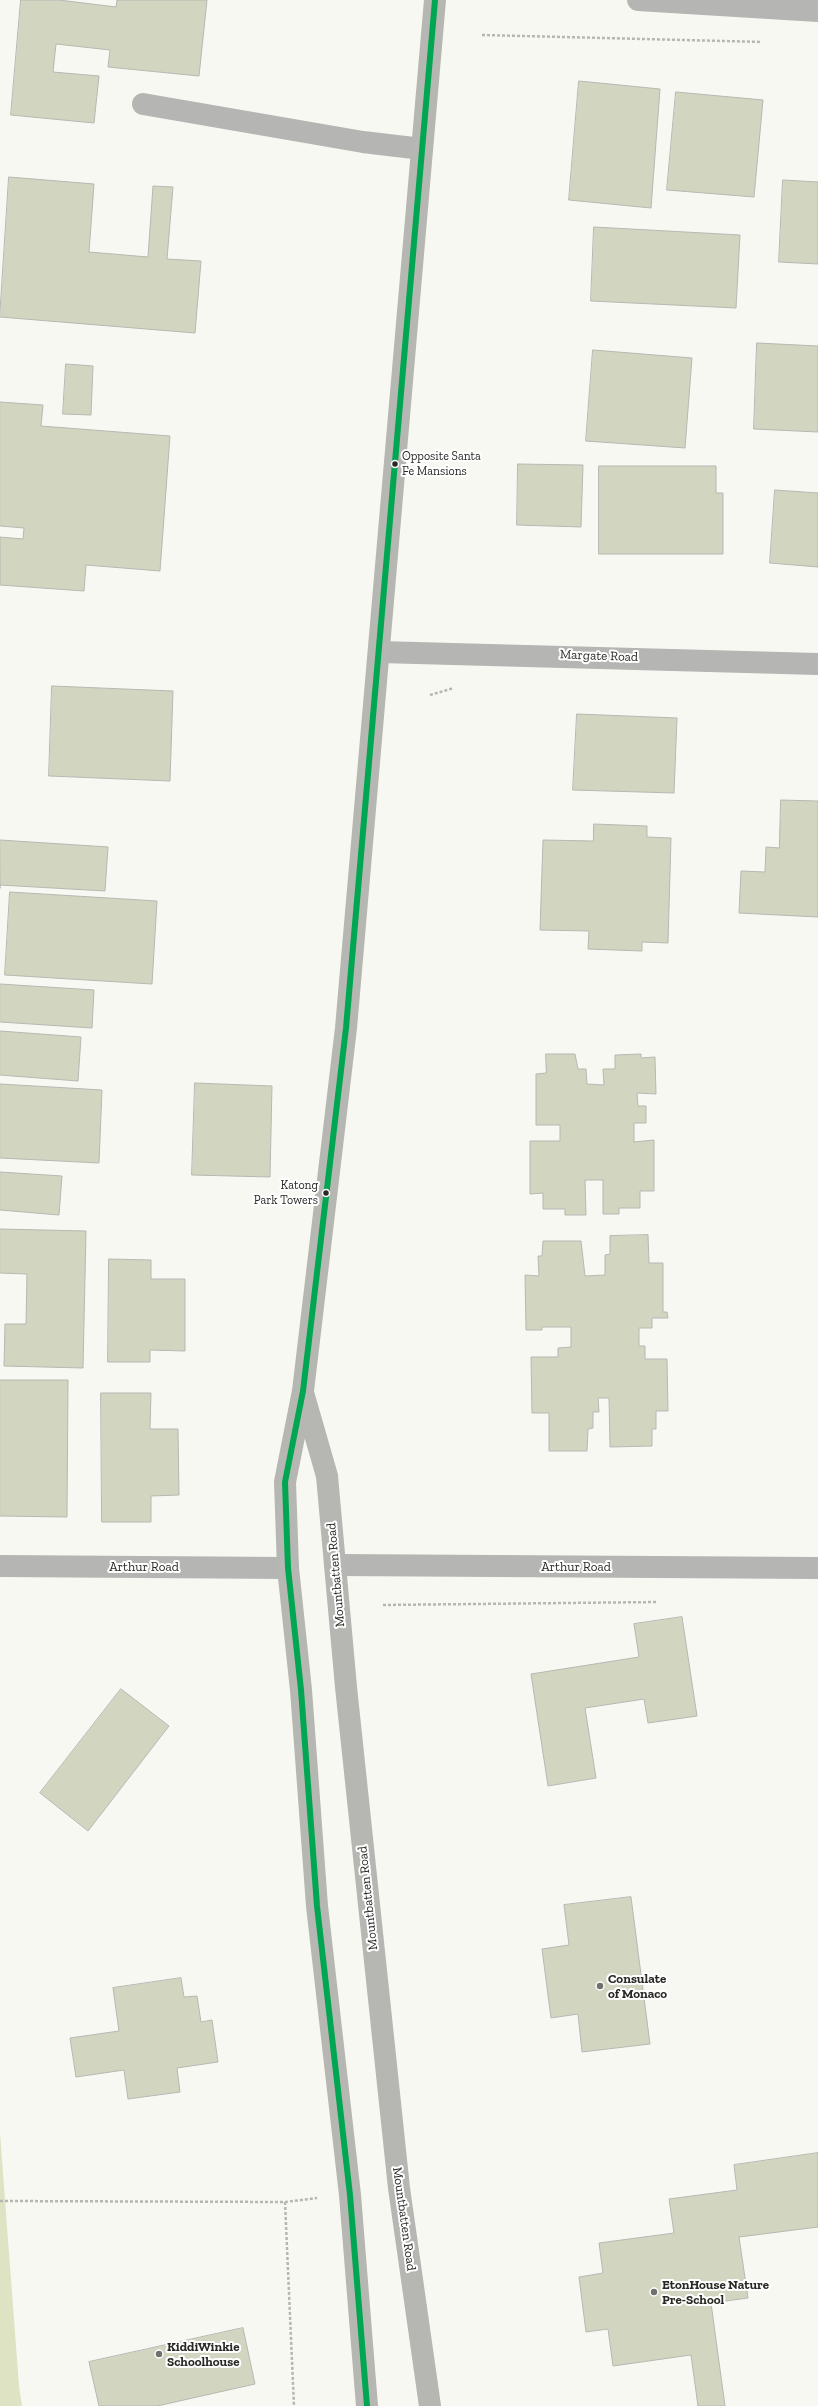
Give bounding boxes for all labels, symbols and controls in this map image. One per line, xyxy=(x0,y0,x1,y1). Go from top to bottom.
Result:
place label: Opposite Santa Fe Mansions xyxy=(402,450,481,478)
marker: Opposite Santa Fe Mansions xyxy=(390,459,400,469)
street label: Margate Road xyxy=(560,647,638,665)
place label: Katong Park Towers xyxy=(254,1179,318,1207)
marker: Katong Park Towers xyxy=(321,1188,331,1198)
street label: Mountbatten Road xyxy=(324,1522,348,1628)
street label: Arthur Road xyxy=(109,1559,179,1575)
street label: Arthur Road xyxy=(541,1559,611,1575)
street label: Mountbatten Road xyxy=(355,1845,381,1951)
place label: Consulate of Monaco xyxy=(608,1971,667,2002)
marker: Consulate of Monaco xyxy=(595,1981,605,1991)
street label: Mountbatten Road xyxy=(389,2166,419,2272)
place label: EtonHouse Nature Pre-School xyxy=(662,2277,769,2308)
marker: EtonHouse Nature Pre-School xyxy=(649,2287,659,2297)
place label: KiddiWinkie Schoolhouse xyxy=(167,2339,240,2370)
marker: KiddiWinkie Schoolhouse xyxy=(154,2349,164,2359)

